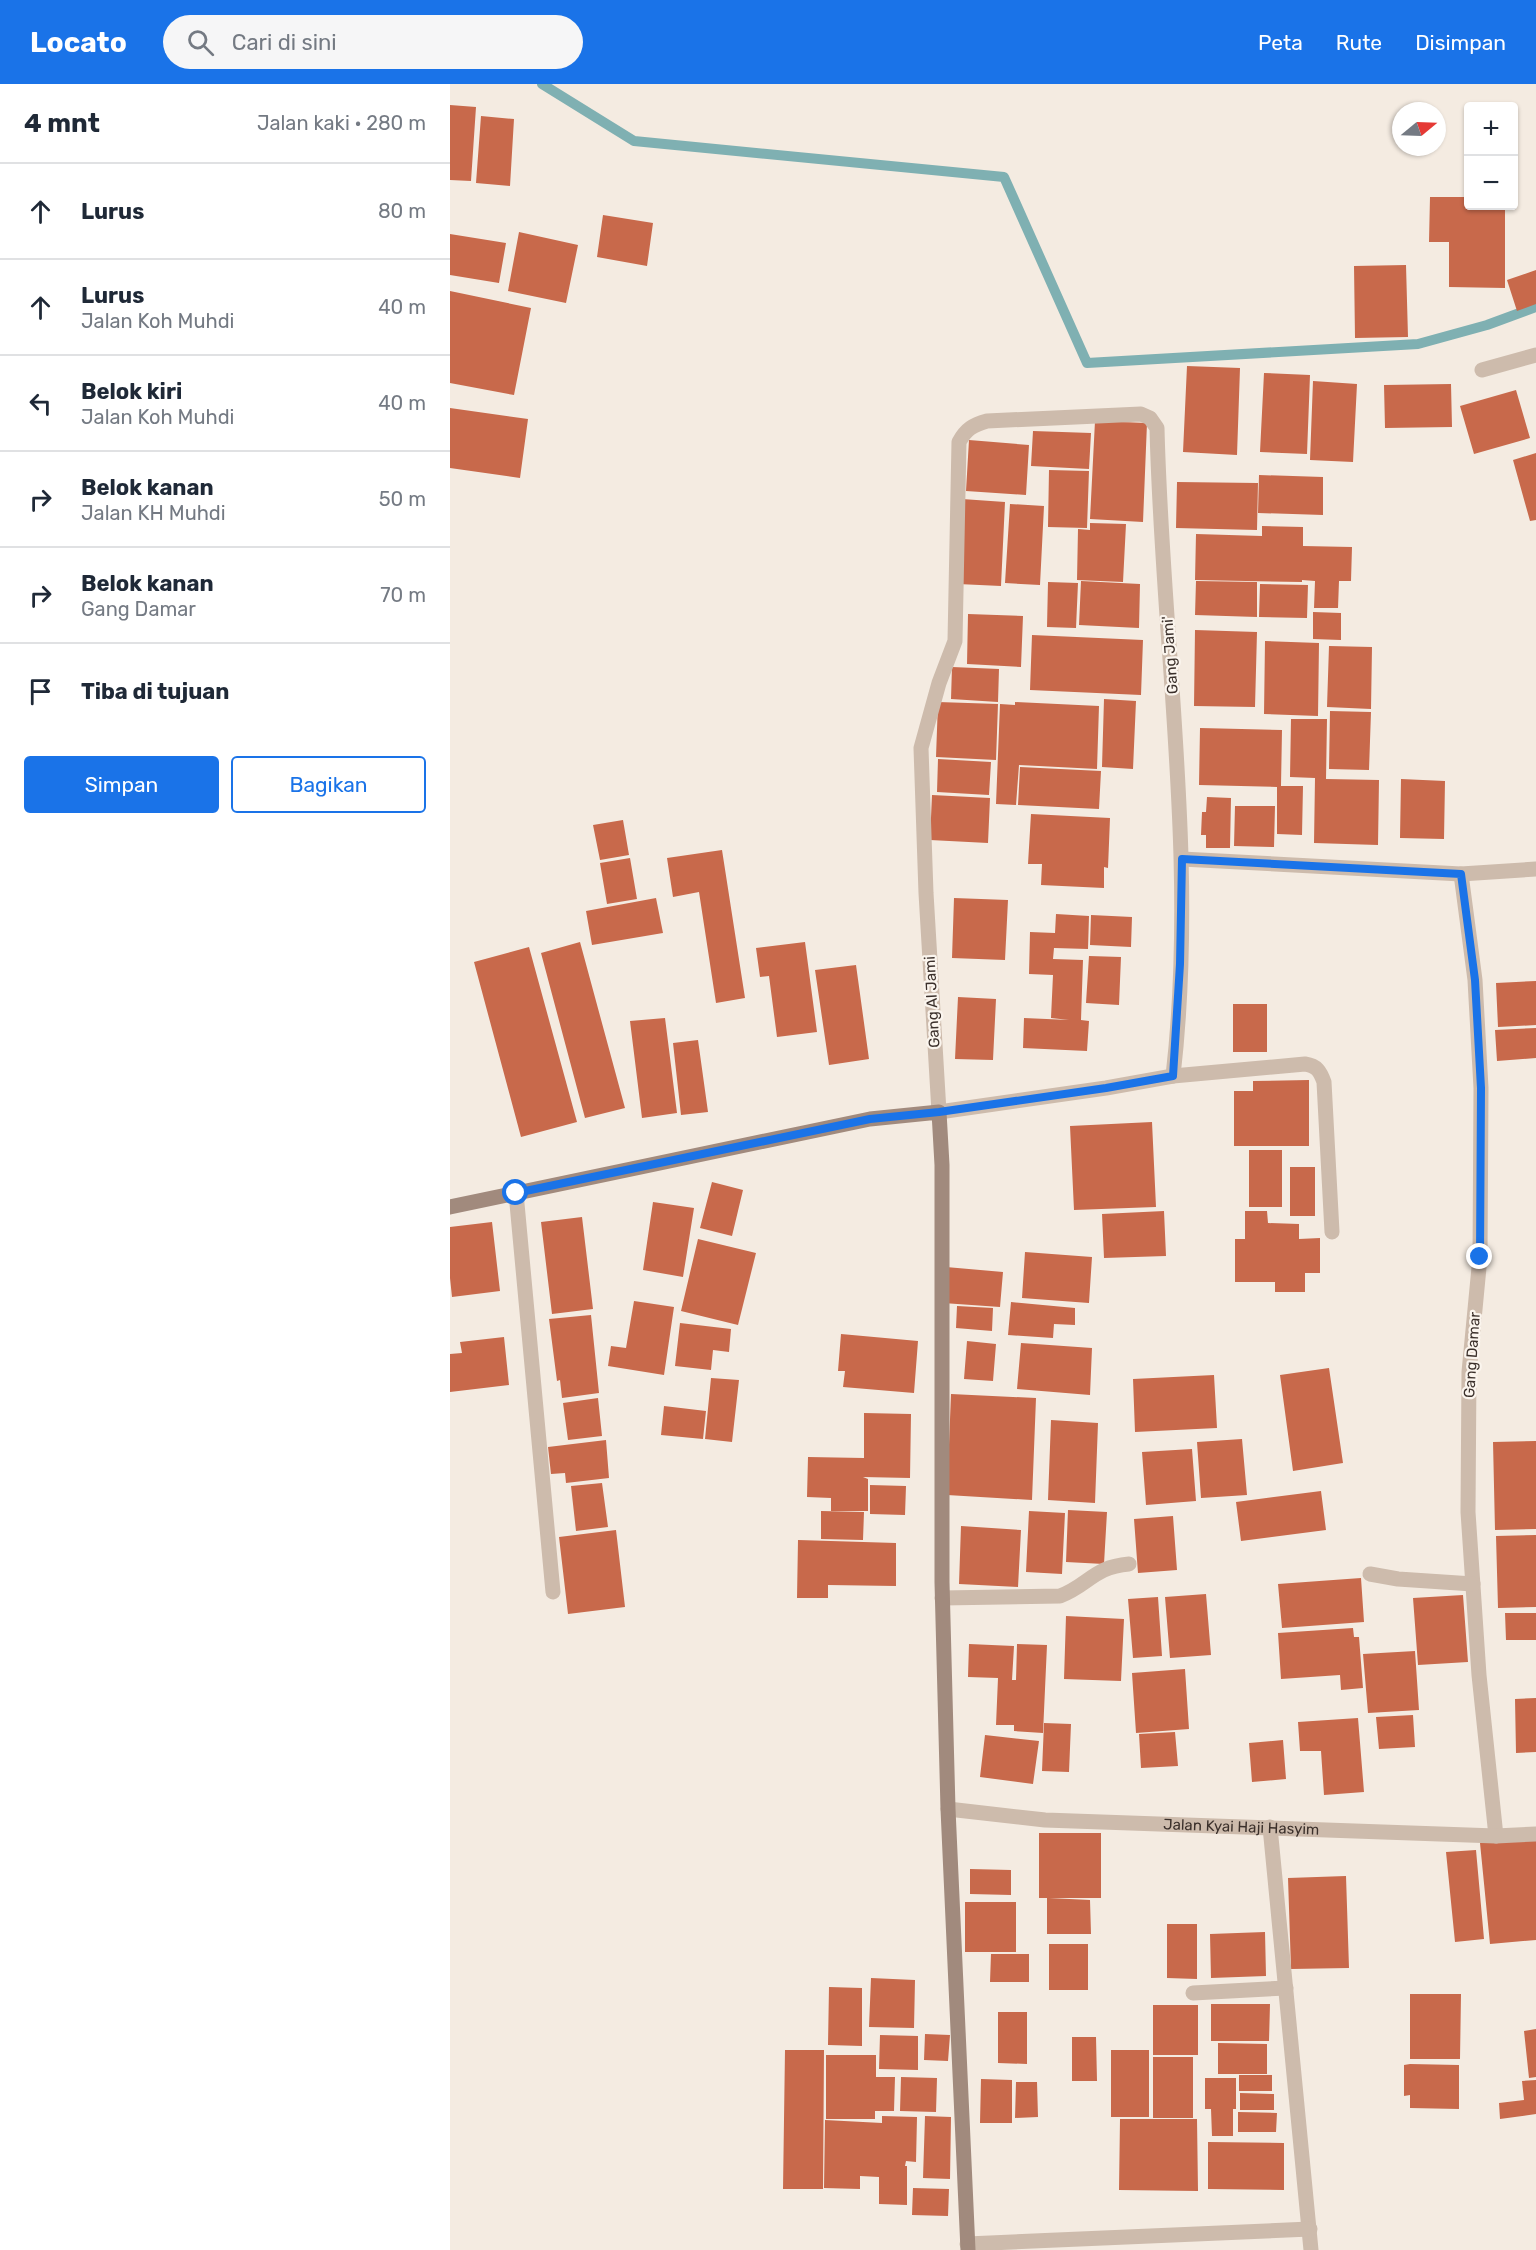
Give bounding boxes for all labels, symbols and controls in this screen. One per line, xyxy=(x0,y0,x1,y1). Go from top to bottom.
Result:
search box xyxy=(163,15,583,69)
text: Locato xyxy=(30,26,127,59)
icon: search xyxy=(184,26,217,59)
text: Cari di sini xyxy=(232,29,337,56)
text: Peta xyxy=(1258,30,1303,55)
text: Rute xyxy=(1336,30,1382,55)
text: Disimpan xyxy=(1415,30,1506,55)
north arrow xyxy=(1392,102,1446,156)
map controls xyxy=(1464,102,1518,210)
button: + xyxy=(1464,102,1518,156)
text: 4 mnt xyxy=(24,108,100,139)
text: Jalan kaki · 280 m xyxy=(257,111,426,135)
button: − xyxy=(1464,156,1518,210)
icon: ahead xyxy=(24,195,57,228)
text: Lurus xyxy=(81,198,144,225)
text: 80 m xyxy=(378,199,426,223)
text: Lurus xyxy=(81,282,144,309)
icon: ahead xyxy=(24,291,57,324)
text: 40 m xyxy=(378,295,426,319)
text: Jalan Koh Muhdi xyxy=(81,309,234,333)
text: Belok kiri xyxy=(81,378,182,405)
icon: left xyxy=(24,387,57,420)
text: 40 m xyxy=(378,391,426,415)
text: Jalan Koh Muhdi xyxy=(81,405,234,429)
text: Belok kanan xyxy=(81,474,214,501)
icon: right xyxy=(24,483,57,516)
text: 50 m xyxy=(379,487,426,511)
text: Jalan KH Muhdi xyxy=(81,501,226,525)
text: Belok kanan xyxy=(81,570,214,597)
icon: right xyxy=(24,579,57,612)
text: 70 m xyxy=(380,583,426,607)
text: Gang Damar xyxy=(81,597,196,621)
street label: Gang Jami' xyxy=(1158,615,1182,695)
icon: arrive xyxy=(24,675,57,708)
text: Tiba di tujuan xyxy=(81,678,229,705)
button: Simpan xyxy=(24,756,219,813)
button: Bagikan xyxy=(231,756,426,813)
street label: Gang Al Jami xyxy=(921,956,943,1048)
route start xyxy=(502,1179,528,1205)
route end xyxy=(1466,1243,1492,1269)
street label: Gang Damar xyxy=(1460,1311,1484,1399)
street label: Jalan Kyai Haji Hasyim xyxy=(1163,1815,1320,1839)

